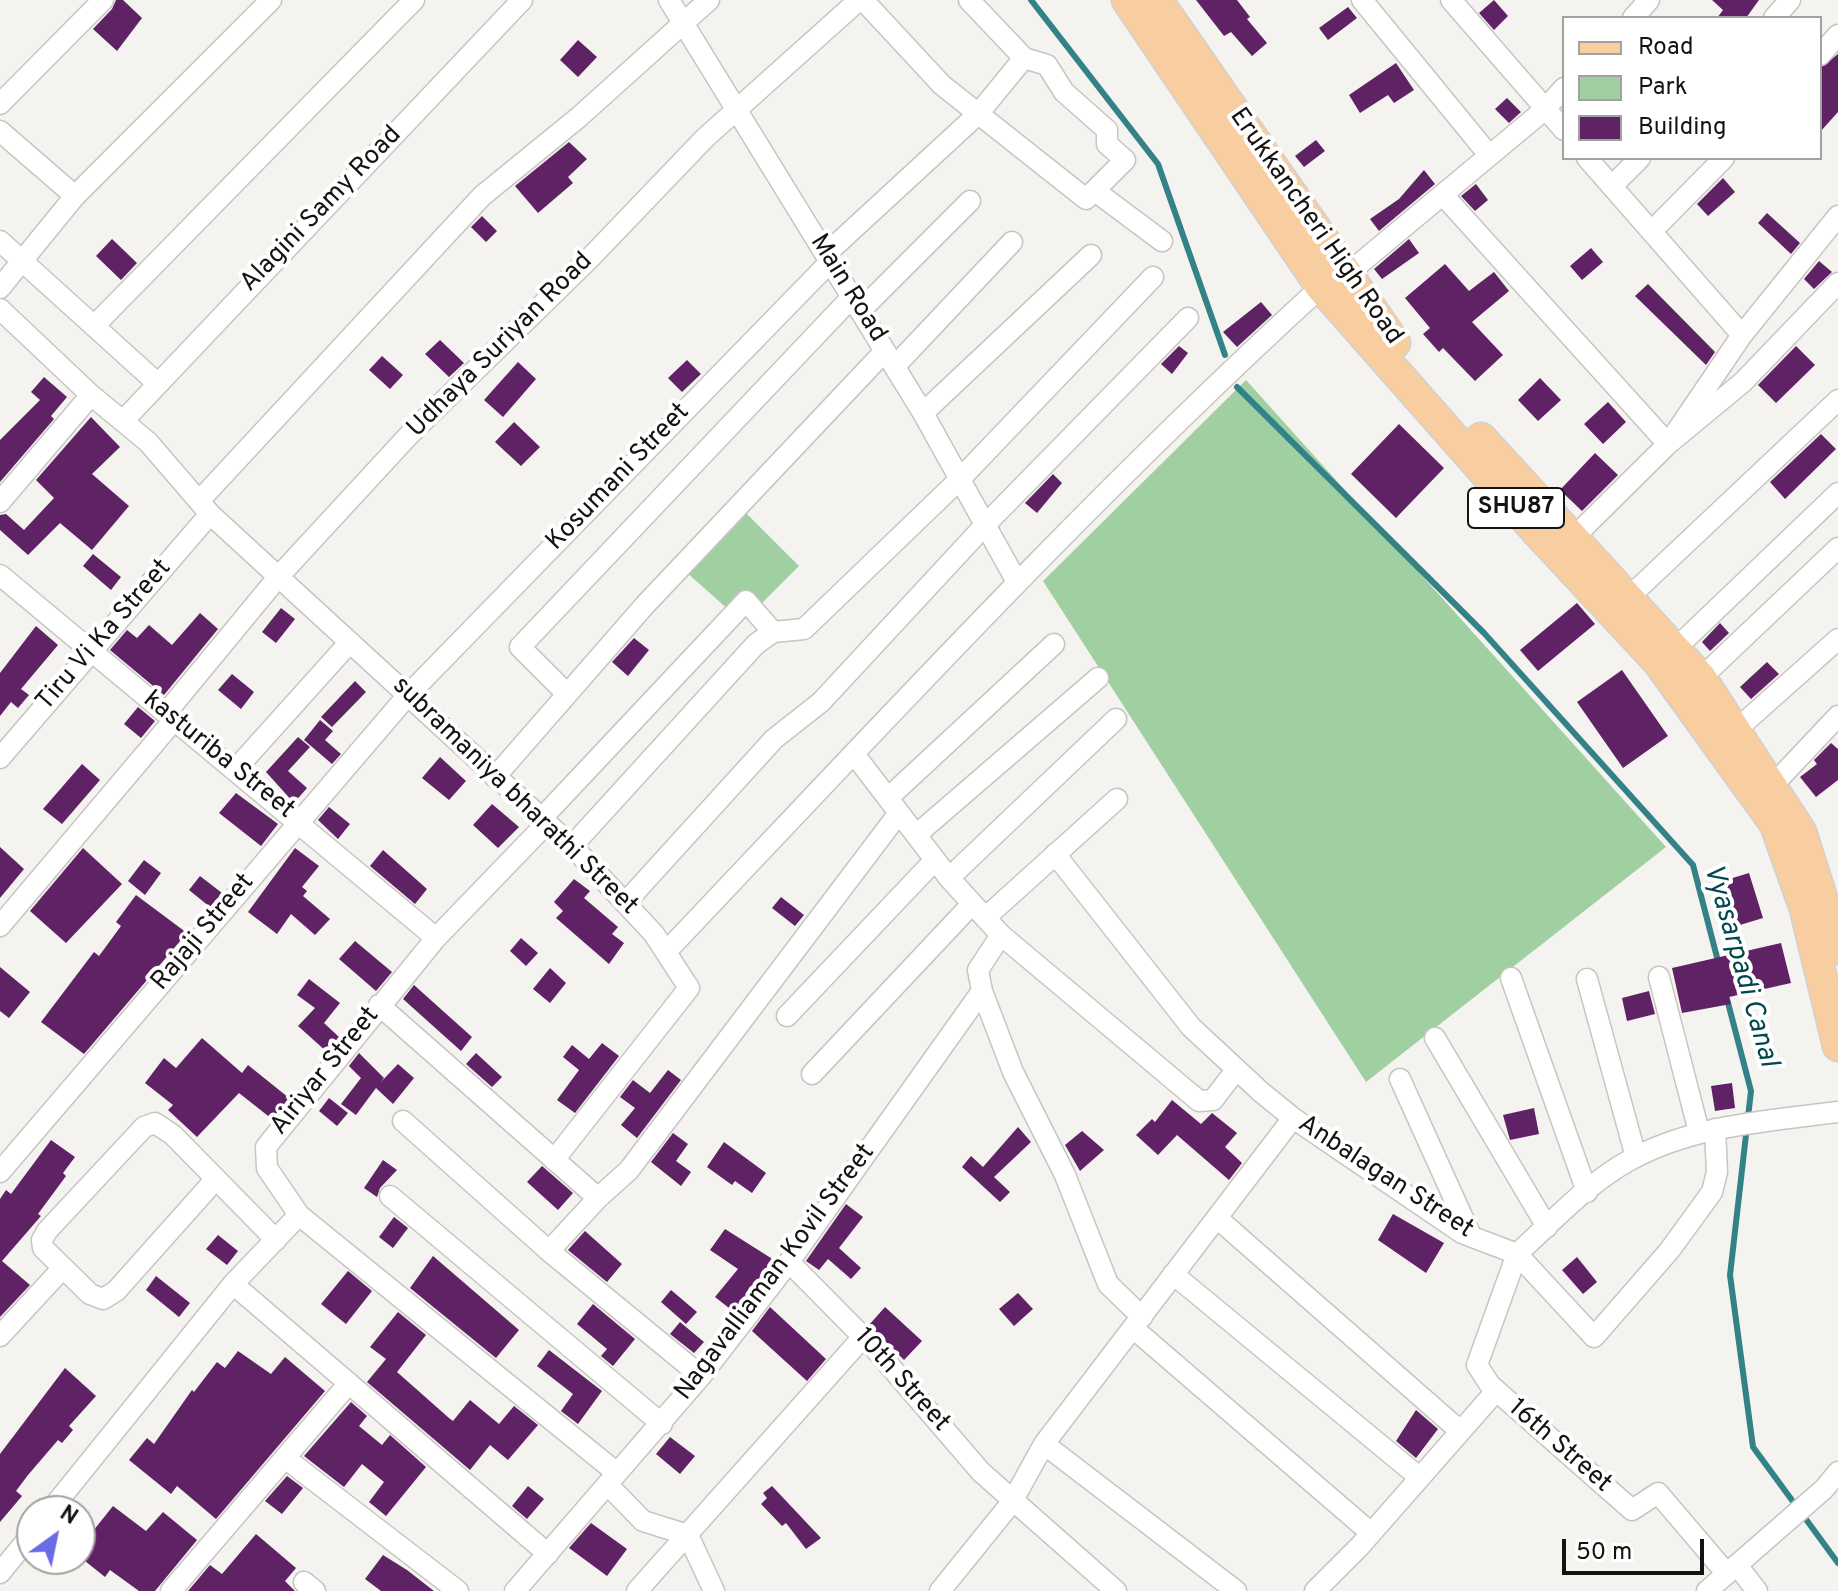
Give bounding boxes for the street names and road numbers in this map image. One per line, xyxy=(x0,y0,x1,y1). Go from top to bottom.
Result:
street label: Erukkancheri High Road xyxy=(1222,103,1408,351)
street label: Alagini Samy Road xyxy=(235,120,409,300)
street label: Main Road xyxy=(802,229,892,349)
street label: Udhaya Suriyan Road xyxy=(402,247,600,445)
street label: Kosumani Street xyxy=(541,398,697,558)
road number: SHU87 xyxy=(1468,488,1564,528)
street label: Tiru Vi Ka Street xyxy=(31,554,179,718)
street label: subramaniya bharathi Street xyxy=(385,671,643,923)
street label: kasturiba Street xyxy=(136,685,300,827)
street label: Rajaji Street xyxy=(146,868,262,998)
street label: Airiyar Street xyxy=(265,1002,387,1142)
street label: Anbalagan Street xyxy=(1291,1110,1479,1246)
street label: Nagavalliaman Kovil Street xyxy=(669,1139,883,1407)
street label: 10th Street xyxy=(847,1323,955,1439)
street label: 16th Street xyxy=(1501,1394,1617,1500)

